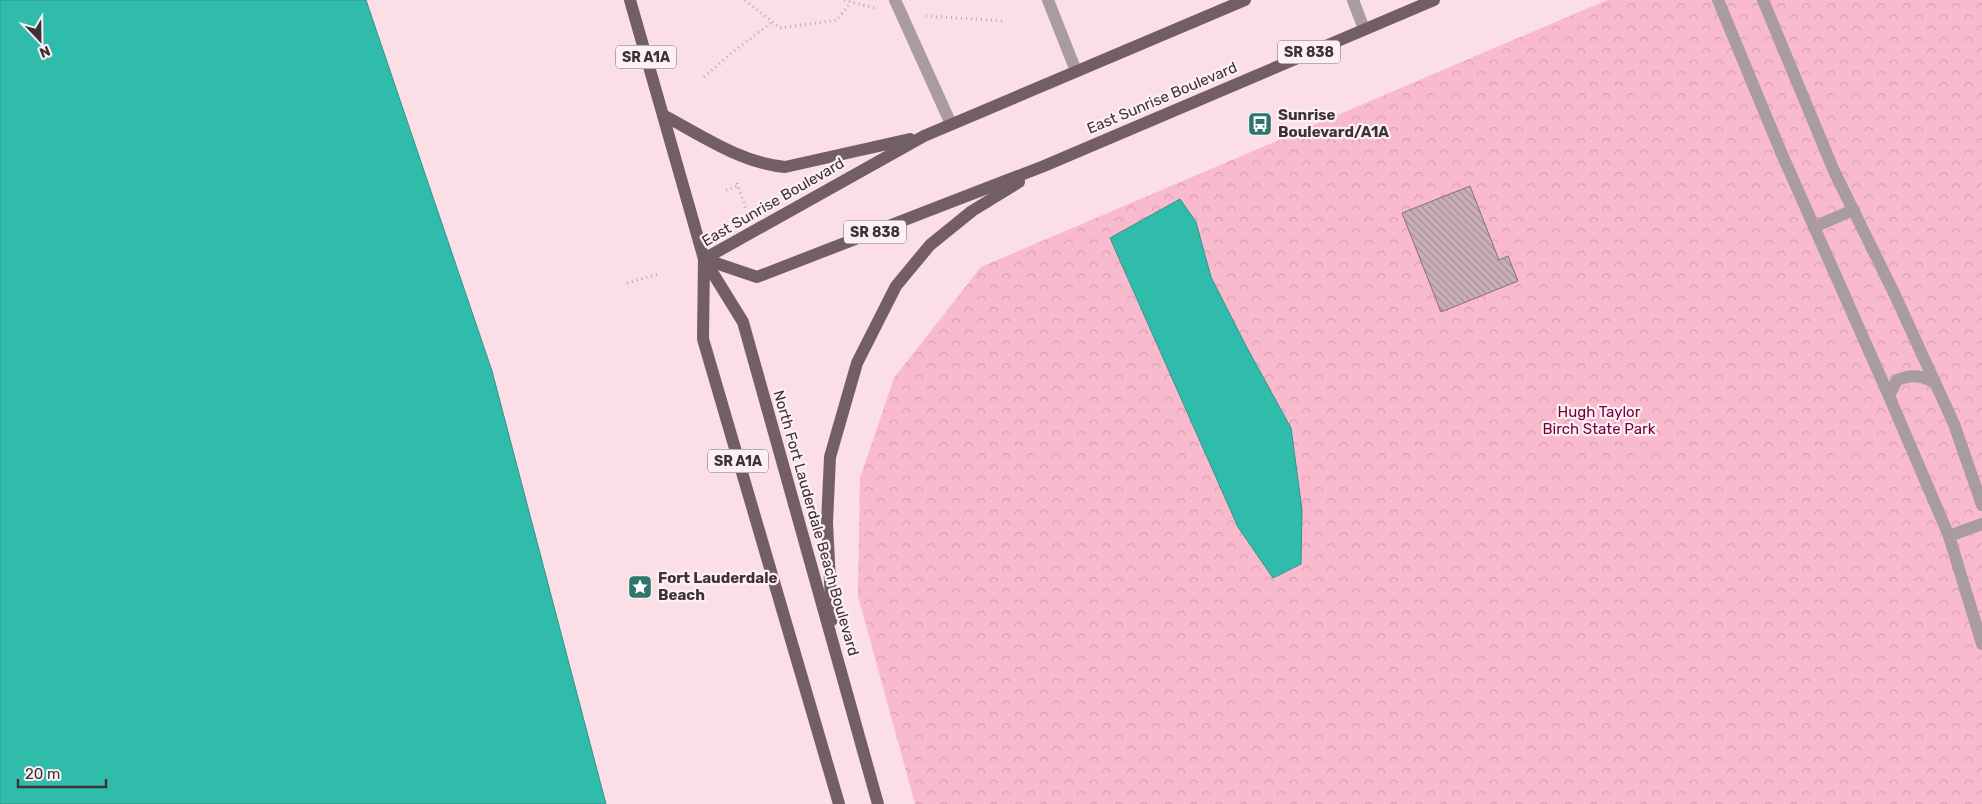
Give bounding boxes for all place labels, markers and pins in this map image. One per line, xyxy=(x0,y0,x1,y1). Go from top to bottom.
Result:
place label: Sunrise Boulevard/A1A xyxy=(1278,106,1389,141)
bus stop icon: Sunrise Boulevard/A1A xyxy=(1247,111,1273,137)
place label: Fort Lauderdale Beach xyxy=(658,569,777,604)
place icon: Fort Lauderdale Beach xyxy=(627,574,653,600)

